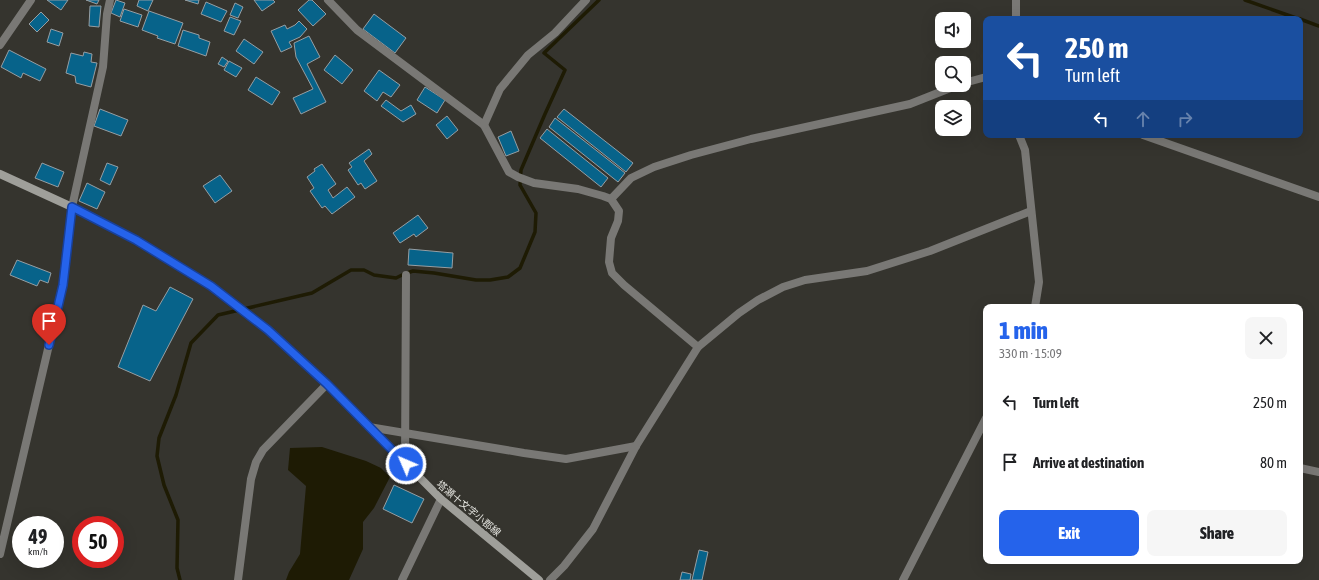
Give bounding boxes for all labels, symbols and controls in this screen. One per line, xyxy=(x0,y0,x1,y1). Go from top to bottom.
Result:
map controls xyxy=(935,12,971,136)
button: sound xyxy=(935,12,971,48)
icon: left xyxy=(999,32,1051,84)
text: 250 m xyxy=(1065,32,1128,64)
button: search xyxy=(935,56,971,92)
text: Turn left xyxy=(1065,65,1120,86)
button: layers xyxy=(935,100,971,136)
icon: left xyxy=(1090,108,1112,130)
icon: ahead xyxy=(1132,108,1154,130)
icon: right xyxy=(1174,108,1196,130)
pin xyxy=(32,304,66,345)
icon: arrive xyxy=(38,310,60,332)
text: 1 min xyxy=(999,317,1048,344)
button: close xyxy=(1245,317,1287,359)
text: 330 m · 15:09 xyxy=(999,346,1062,361)
icon: left xyxy=(999,391,1021,413)
text: Turn left xyxy=(1033,394,1079,411)
text: 250 m xyxy=(1253,394,1287,411)
position arrow xyxy=(385,443,427,485)
icon: arrive xyxy=(999,451,1021,473)
text: Arrive at destination xyxy=(1033,454,1144,471)
text: 80 m xyxy=(1260,454,1287,471)
street label: 塔瀬十文字小郡線 xyxy=(435,478,503,538)
button: Exit xyxy=(999,510,1139,556)
button: Share xyxy=(1147,510,1287,556)
speed limit sign: 50 xyxy=(72,516,124,568)
text: 49 xyxy=(29,525,47,548)
text: km/h xyxy=(28,546,48,557)

